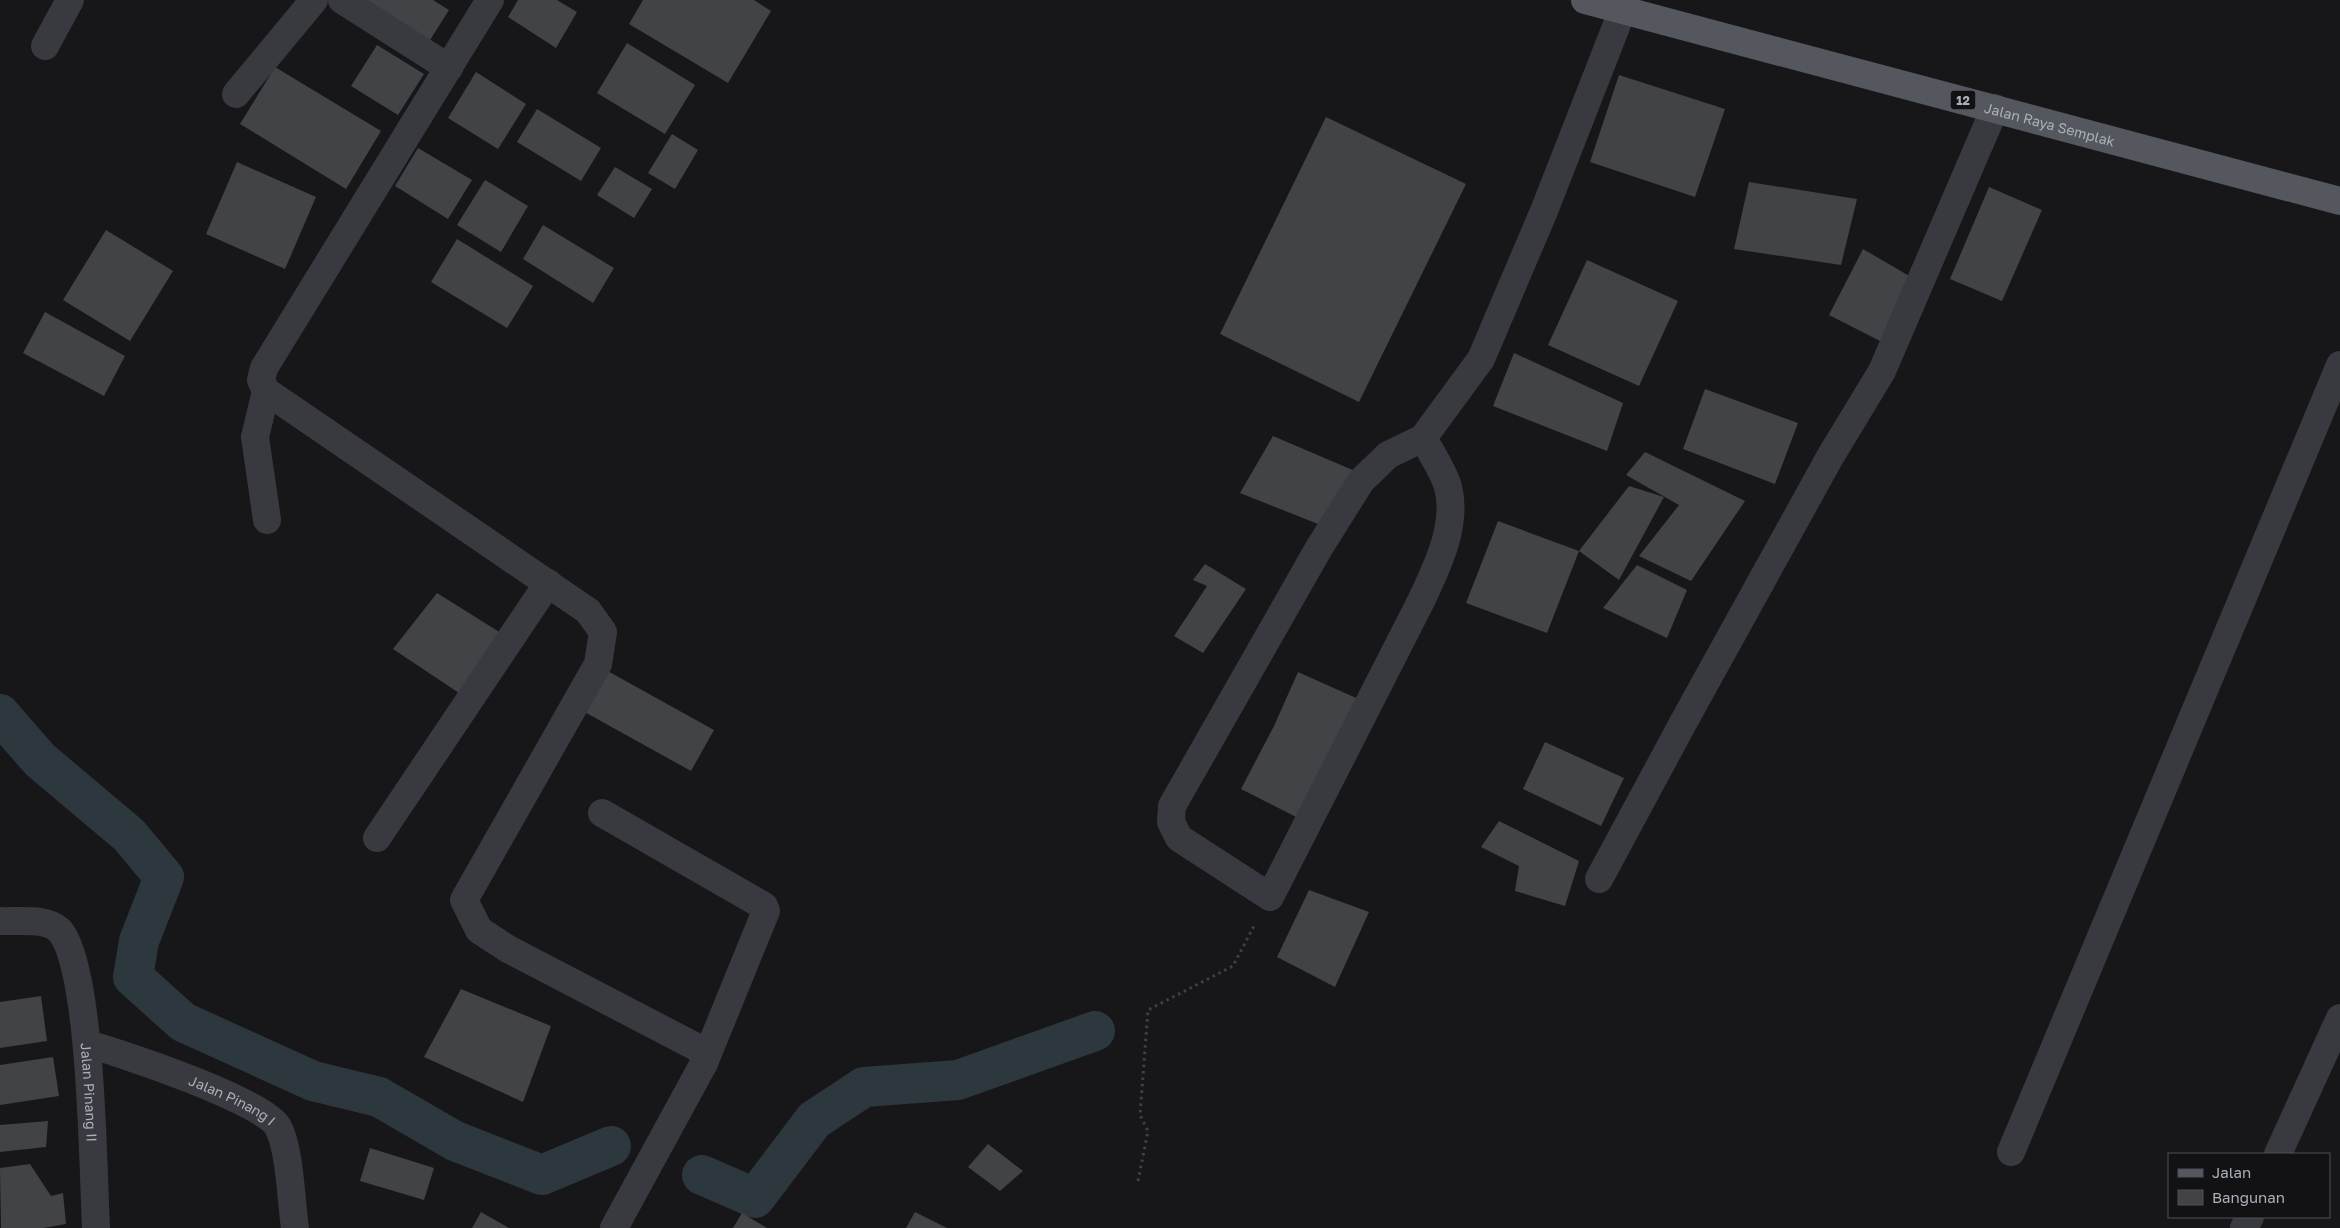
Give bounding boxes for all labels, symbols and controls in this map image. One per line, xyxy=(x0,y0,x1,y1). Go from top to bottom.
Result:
road number: 12 xyxy=(1950,90,1976,110)
street label: Jalan Raya Semplak xyxy=(1983,98,2117,149)
street label: Jalan Pinang II xyxy=(78,1042,101,1142)
street label: Jalan Pinang I xyxy=(187,1071,280,1128)
legend xyxy=(2168,1153,2330,1218)
text: Jalan xyxy=(2212,1163,2251,1181)
text: Bangunan xyxy=(2212,1188,2285,1206)

